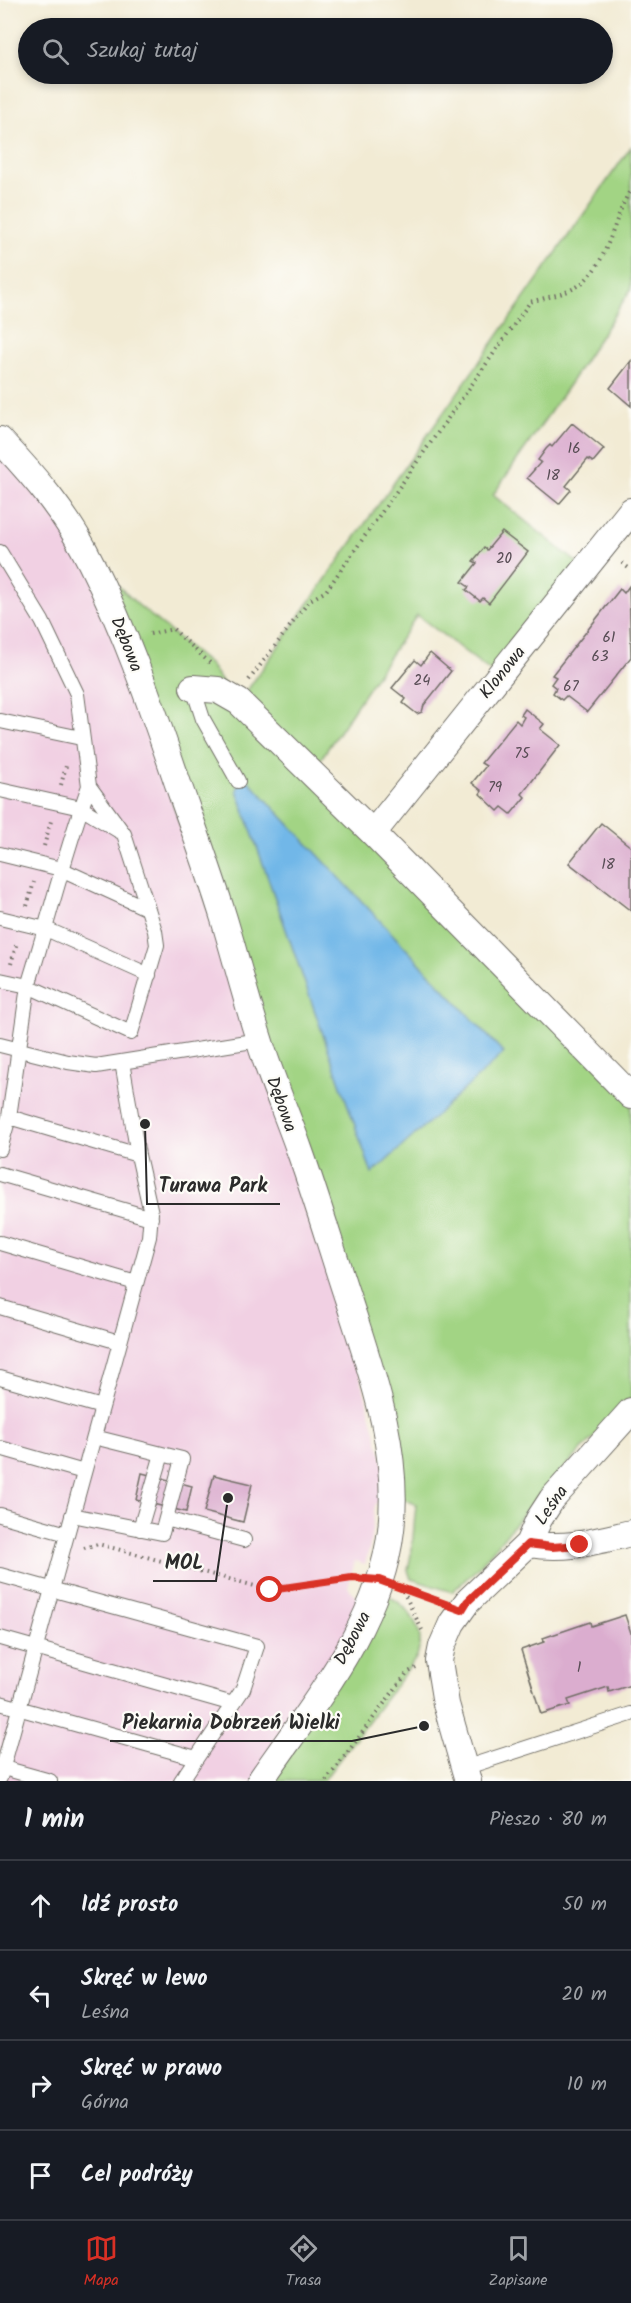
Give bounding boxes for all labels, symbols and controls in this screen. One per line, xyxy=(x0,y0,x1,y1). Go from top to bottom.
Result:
search box xyxy=(18,18,613,84)
text: Szukaj tutaj xyxy=(87,34,198,69)
icon: search xyxy=(39,35,72,68)
house number: 16 xyxy=(567,437,581,461)
house number: 18 xyxy=(546,464,561,488)
house number: 20 xyxy=(496,547,513,571)
street label: Dębowa xyxy=(101,612,150,677)
house number: 61 xyxy=(602,626,616,650)
street label: Klonowa xyxy=(473,640,534,706)
house number: 63 xyxy=(592,645,609,669)
house number: 24 xyxy=(414,669,430,693)
house number: 67 xyxy=(563,675,580,699)
house number: 75 xyxy=(515,742,530,766)
house number: 79 xyxy=(488,776,503,800)
house number: 18 xyxy=(601,853,616,877)
street label: Dębowa xyxy=(257,1072,304,1137)
callout: Turawa Park xyxy=(147,1166,280,1204)
text: Turawa Park xyxy=(159,1171,268,1203)
street label: Leśna xyxy=(528,1480,577,1532)
route end xyxy=(566,1531,592,1557)
callout: MOL xyxy=(153,1543,216,1581)
text: MOL xyxy=(165,1548,203,1580)
route start xyxy=(256,1576,282,1602)
street label: Dębowa xyxy=(327,1606,380,1671)
house number: 1 xyxy=(577,1656,582,1680)
callout: Piekarnia Dobrzeń Wielki xyxy=(110,1703,352,1741)
text: Piekarnia Dobrzeń Wielki xyxy=(122,1708,341,1740)
text: 1 min xyxy=(24,1799,84,1841)
text: Pieszo · 80 m xyxy=(489,1804,607,1836)
text: Idź prosto xyxy=(81,1888,178,1923)
icon: ahead xyxy=(24,1889,57,1922)
text: 50 m xyxy=(562,1889,607,1921)
text: Skręć w lewo xyxy=(81,1962,208,1997)
icon: left xyxy=(24,1979,57,2012)
text: 20 m xyxy=(561,1979,607,2011)
text: Leśna xyxy=(81,1997,129,2029)
text: Skręć w prawo xyxy=(81,2052,222,2087)
icon: right xyxy=(24,2069,57,2102)
text: 10 m xyxy=(567,2069,607,2101)
text: Górna xyxy=(81,2087,129,2119)
text: Cel podróży xyxy=(81,2158,193,2193)
icon: arrive xyxy=(24,2159,57,2192)
tab: Mapa xyxy=(84,2232,119,2293)
tab: Trasa xyxy=(286,2232,322,2293)
tab: Zapisane xyxy=(489,2232,547,2293)

